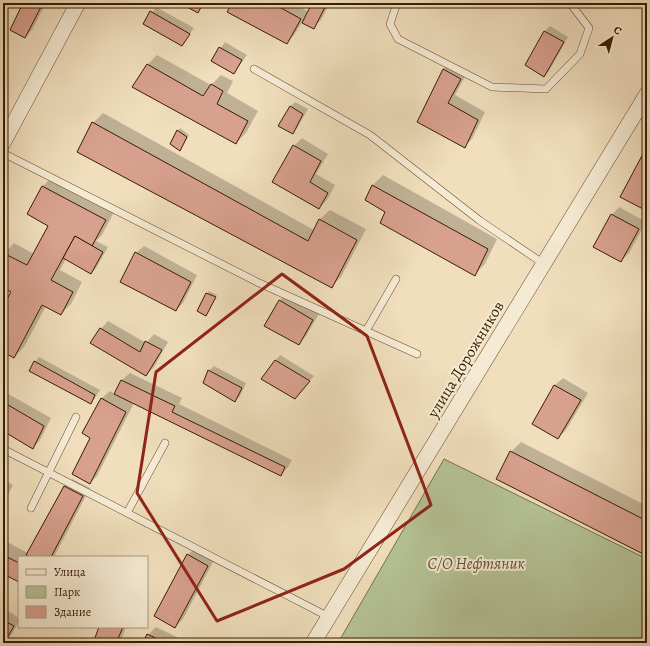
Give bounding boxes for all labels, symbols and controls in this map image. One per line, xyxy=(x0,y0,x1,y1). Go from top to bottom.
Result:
north arrow xyxy=(592,18,632,58)
text: С xyxy=(610,22,625,39)
street label: улица Дорожников xyxy=(422,297,510,423)
park label: С/О Нефтяник xyxy=(427,553,525,575)
legend xyxy=(18,556,148,628)
text: Улица xyxy=(54,564,86,580)
text: Парк xyxy=(54,584,80,600)
text: Здание xyxy=(54,604,91,620)

